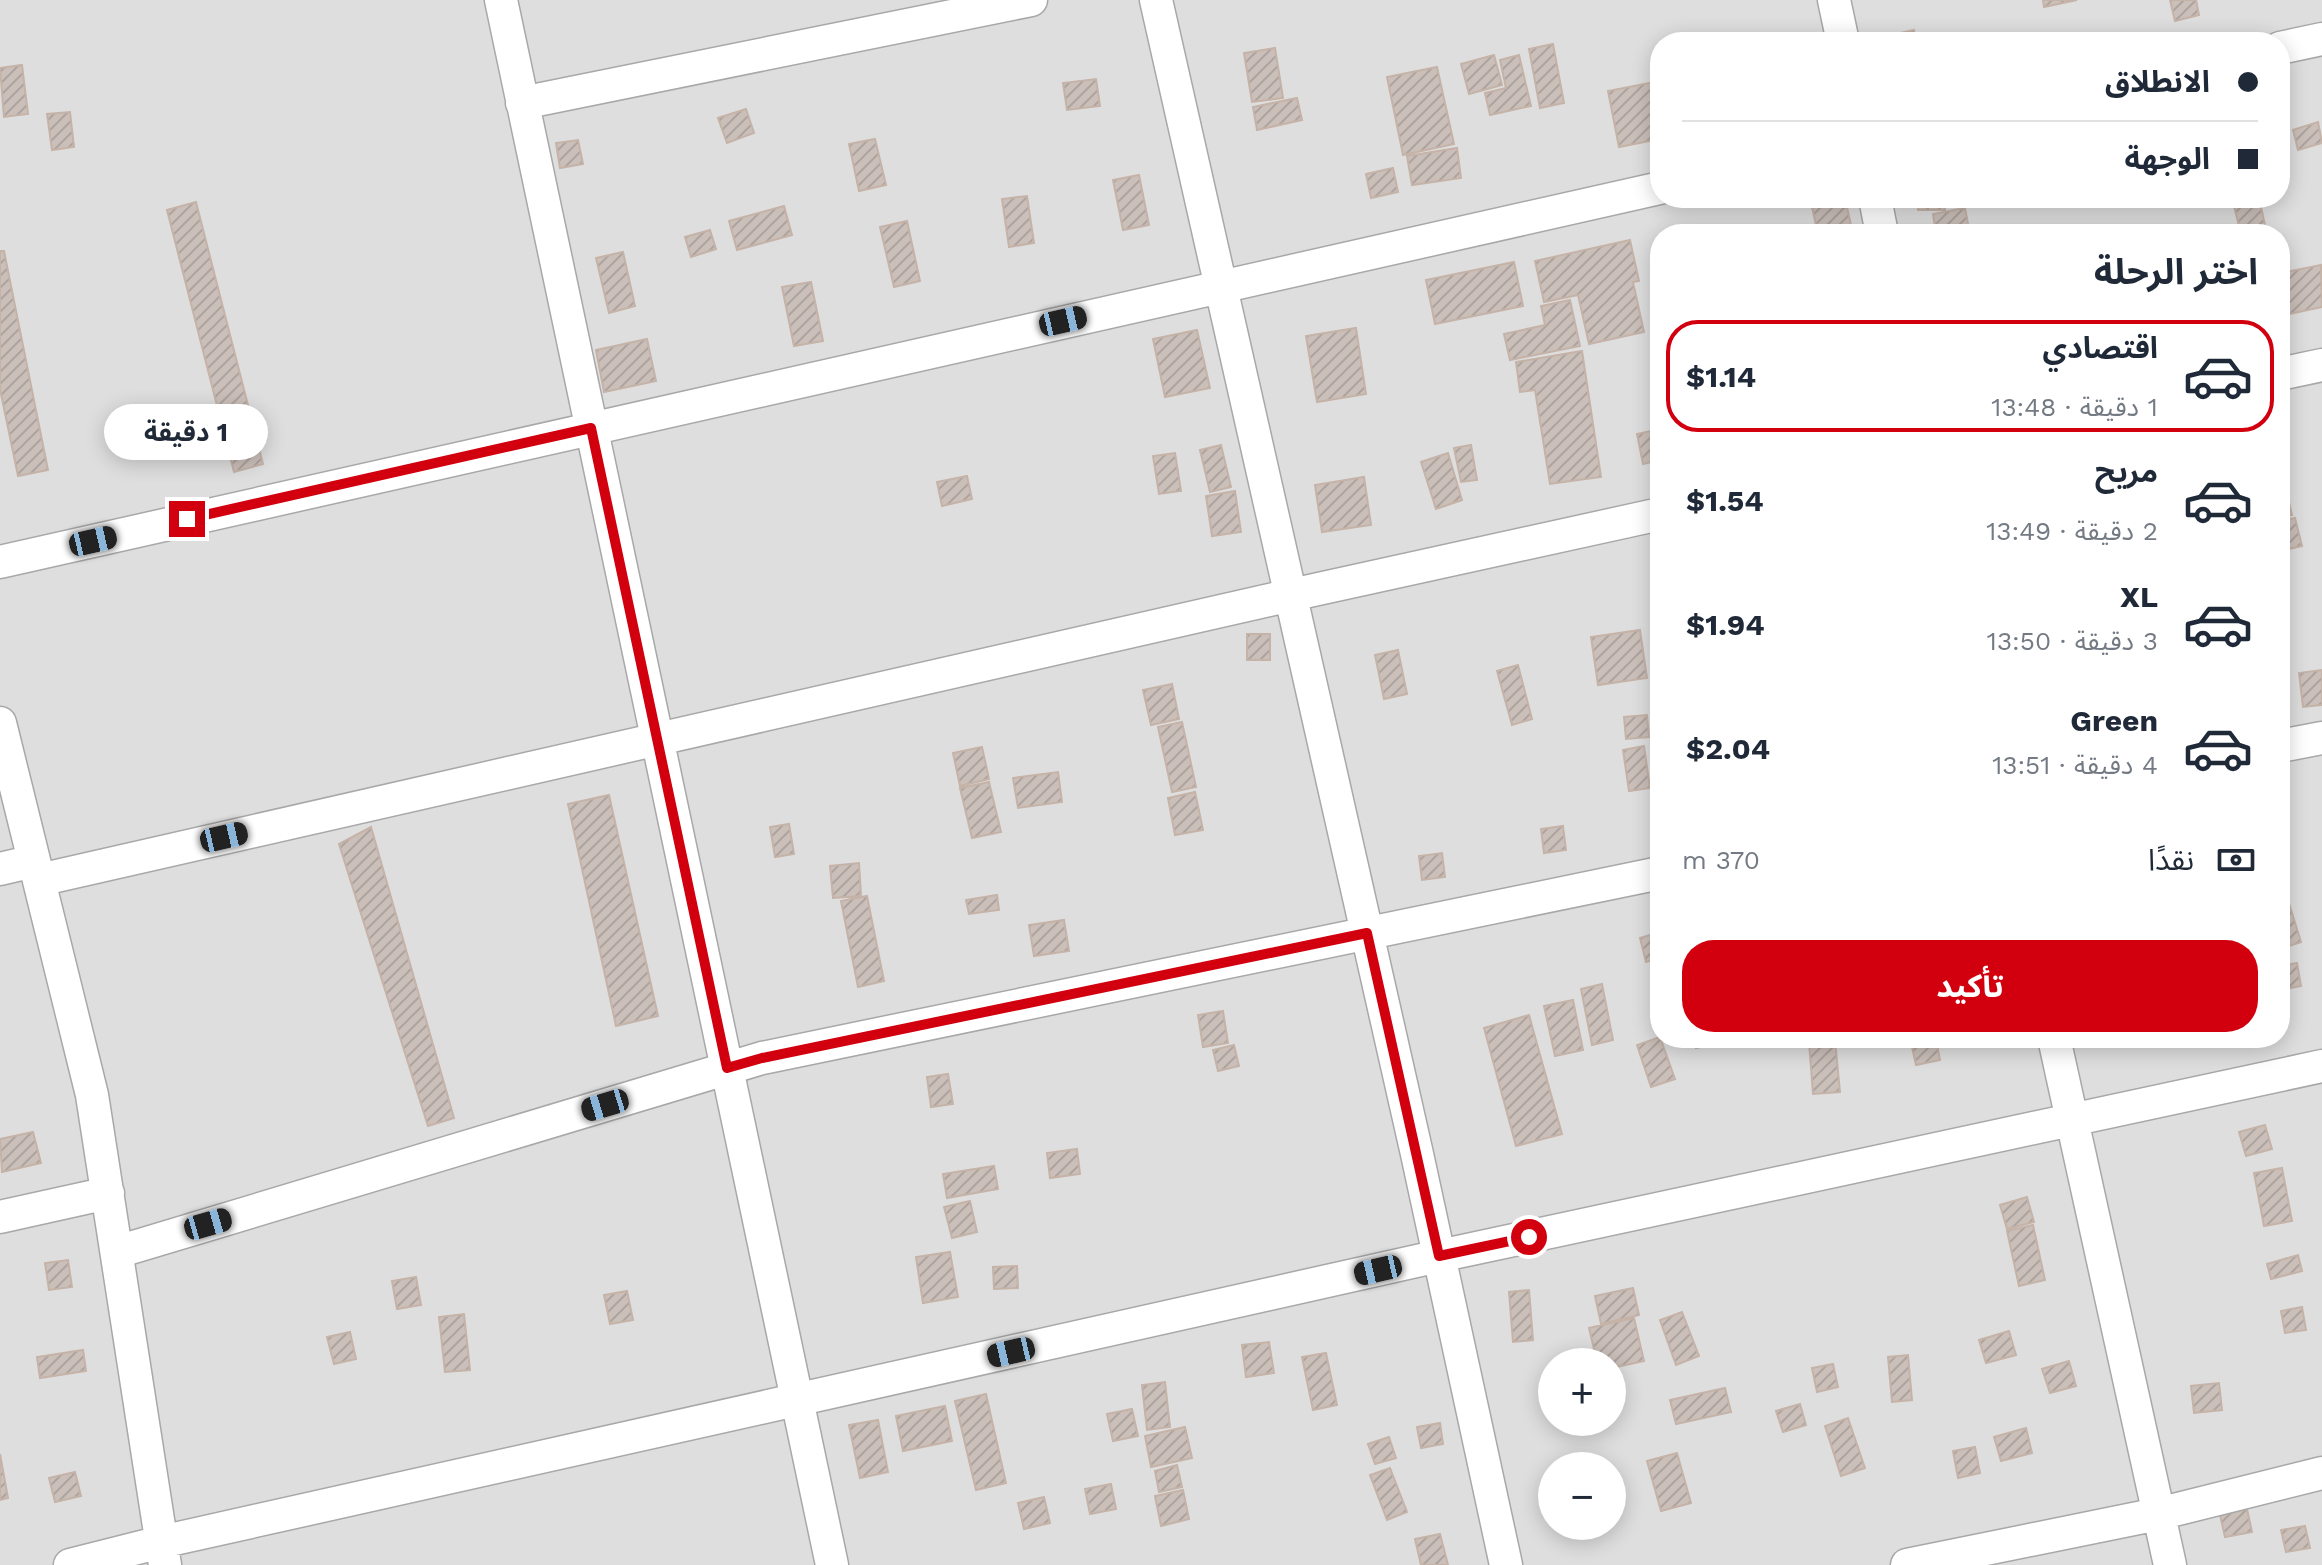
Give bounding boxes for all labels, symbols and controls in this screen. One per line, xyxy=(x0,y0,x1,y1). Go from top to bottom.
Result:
text: الانطلاق xyxy=(2105,64,2210,99)
text: الوجهة xyxy=(2125,141,2210,176)
text: اختر الرحلة xyxy=(2094,251,2258,293)
car xyxy=(1037,304,1089,338)
text: اقتصادي xyxy=(2043,330,2158,365)
icon: car xyxy=(2182,340,2254,412)
text: $1.14 xyxy=(1686,359,1756,394)
text: 1 دقيقة · 13:48 xyxy=(1991,392,2158,422)
callout: 1 دقيقة xyxy=(105,403,269,459)
text: 1 دقيقة xyxy=(144,417,228,447)
text: مريح xyxy=(2095,454,2158,489)
icon: car xyxy=(2182,464,2254,536)
text: $1.54 xyxy=(1686,483,1764,518)
route end xyxy=(169,501,205,537)
text: 2 دقيقة · 13:49 xyxy=(1986,516,2158,546)
car xyxy=(67,524,119,558)
text: XL xyxy=(2120,579,2158,614)
icon: car xyxy=(2182,588,2254,660)
text: $1.94 xyxy=(1686,607,1765,642)
text: 3 دقيقة · 13:50 xyxy=(1987,626,2158,656)
text: Green xyxy=(2070,703,2158,738)
icon: car xyxy=(2182,712,2254,784)
text: $2.04 xyxy=(1686,731,1770,766)
text: 4 دقيقة · 13:51 xyxy=(1992,750,2158,780)
car xyxy=(198,820,250,854)
icon: cash xyxy=(2214,838,2258,882)
text: نقدًا xyxy=(2148,842,2194,877)
text: 370 m xyxy=(1682,845,1760,875)
button: تأكيد xyxy=(1682,940,2258,1032)
car xyxy=(579,1087,631,1123)
car xyxy=(182,1206,234,1242)
route start xyxy=(1511,1219,1547,1255)
car xyxy=(1352,1253,1404,1287)
car xyxy=(985,1335,1037,1369)
map controls xyxy=(1538,1348,1626,1540)
button: + xyxy=(1538,1348,1626,1436)
button: − xyxy=(1538,1452,1626,1540)

